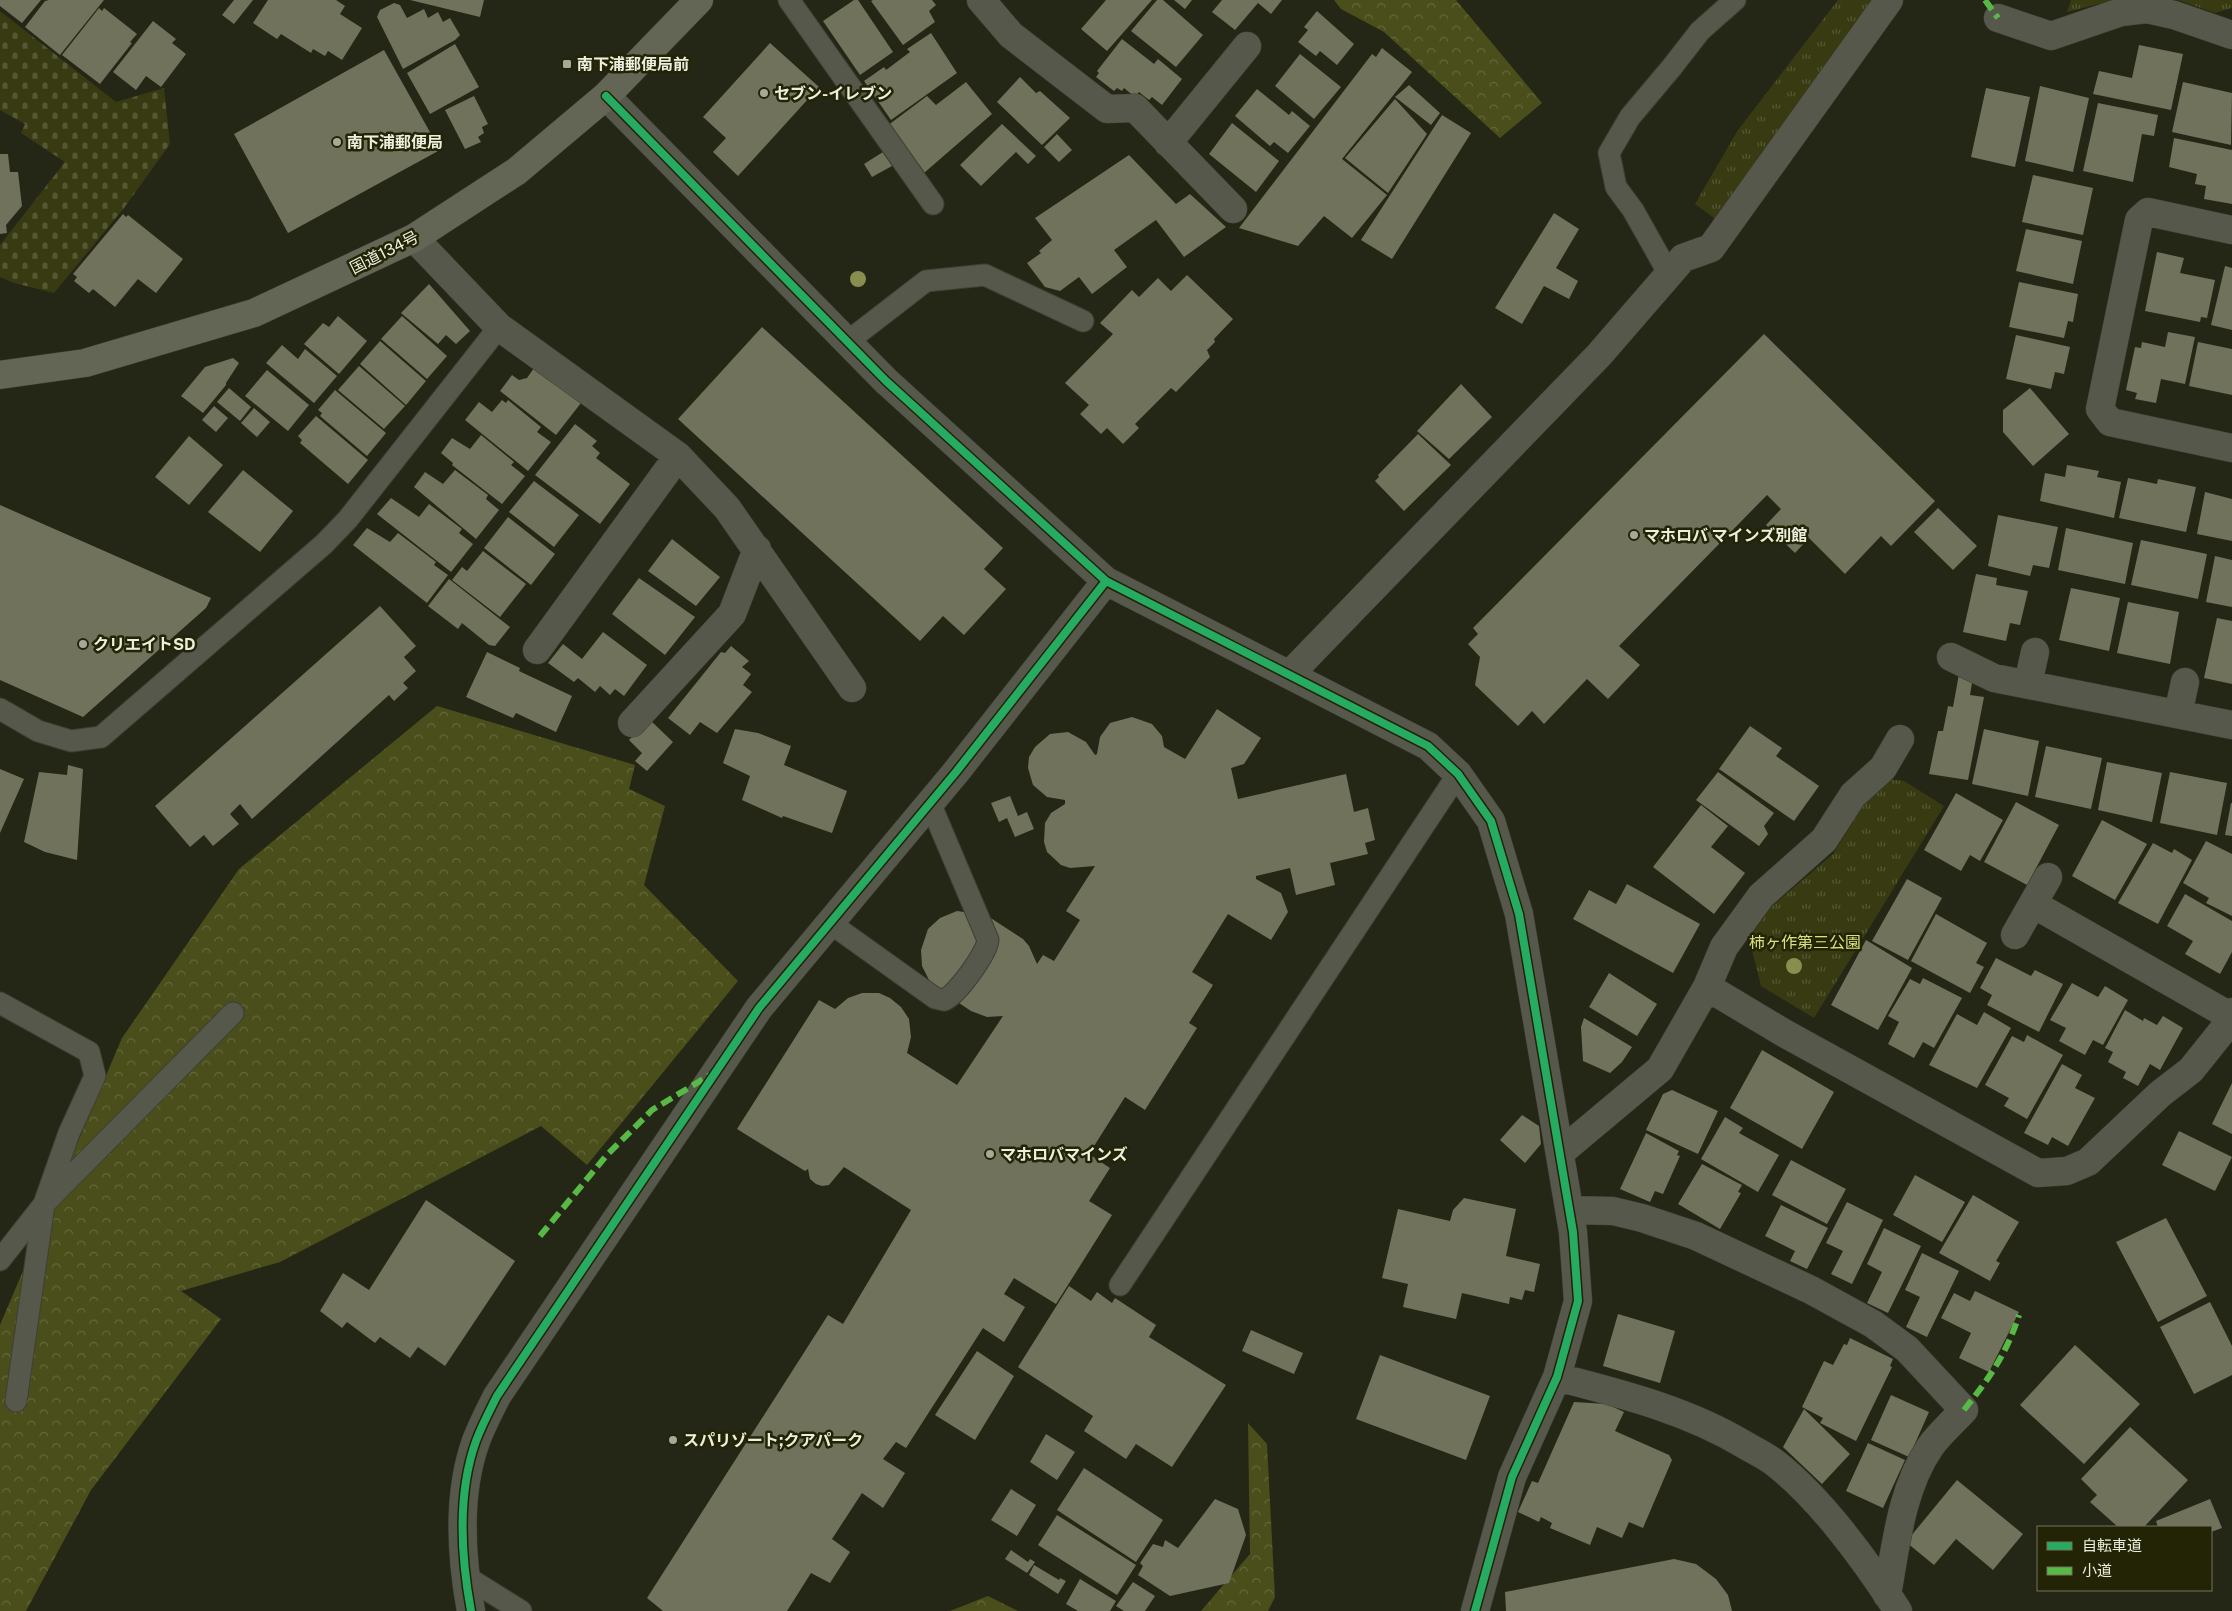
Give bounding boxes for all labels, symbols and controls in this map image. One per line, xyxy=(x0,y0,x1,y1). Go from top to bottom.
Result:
place label: 南下浦郵便局前 xyxy=(577,55,689,74)
marker: 南下浦郵便局前 xyxy=(561,58,573,70)
place label: セブン-イレブン xyxy=(774,84,892,103)
marker: セブン-イレブン xyxy=(758,87,770,99)
place label: 南下浦郵便局 xyxy=(347,133,443,152)
marker: 南下浦郵便局 xyxy=(331,136,343,148)
street label: 国道134号 xyxy=(347,227,422,278)
place label: マホロバ マインズ別館 xyxy=(1644,526,1807,545)
marker: マホロバ マインズ別館 xyxy=(1628,529,1640,541)
place label: クリエイトSD xyxy=(93,635,196,654)
marker: クリエイトSD xyxy=(77,638,89,650)
park label: 柿ヶ作第三公園 xyxy=(1749,933,1861,952)
place label: マホロバマインズ xyxy=(1000,1145,1128,1164)
marker: マホロバマインズ xyxy=(984,1148,996,1160)
place label: スパリゾート;クアパーク xyxy=(683,1431,863,1450)
marker: スパリゾート;クアパーク xyxy=(667,1434,679,1446)
legend xyxy=(2037,1526,2212,1591)
text: 自転車道 xyxy=(2082,1537,2142,1554)
text: 小道 xyxy=(2082,1562,2112,1579)

